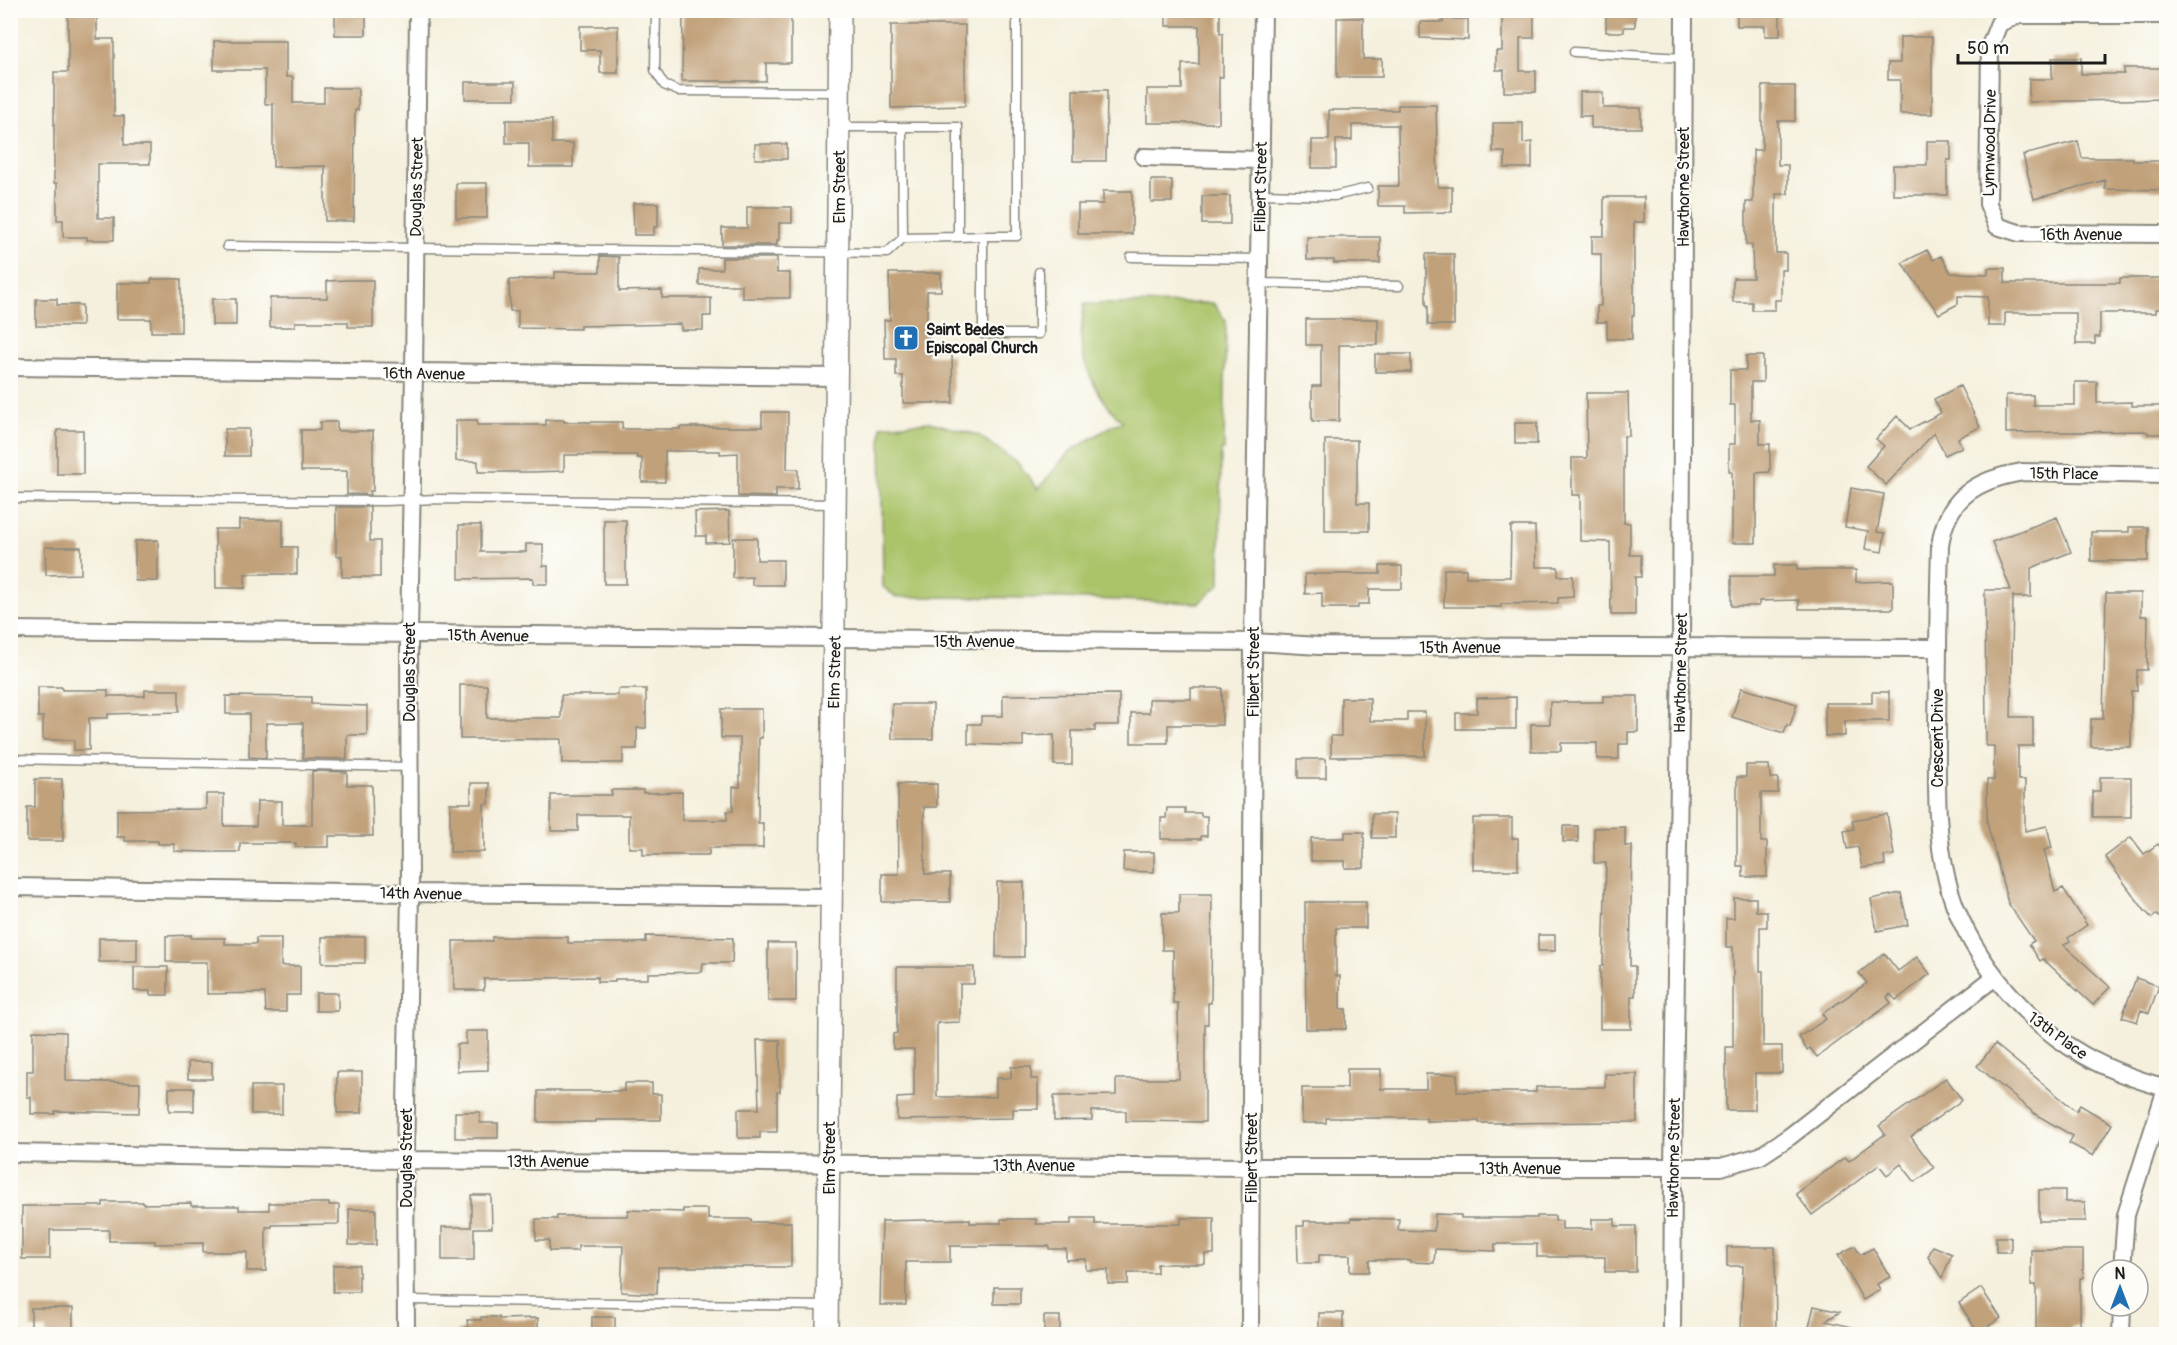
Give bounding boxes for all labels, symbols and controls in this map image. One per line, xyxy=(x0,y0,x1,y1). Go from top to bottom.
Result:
scale bar xyxy=(1958,27,2105,65)
text: 50 m xyxy=(1967,37,2009,60)
street label: Lynnwood Drive xyxy=(1979,89,2001,197)
street label: Hawthorne Street xyxy=(1674,126,1694,247)
street label: Douglas Street xyxy=(406,136,428,237)
street label: Filbert Street xyxy=(1250,141,1272,233)
street label: Elm Street xyxy=(830,150,850,224)
street label: 16th Avenue xyxy=(2040,225,2122,245)
place label: Saint Bedes Episcopal Church xyxy=(926,320,1038,358)
church icon: Saint Bedes Episcopal Church xyxy=(891,323,921,353)
street label: 16th Avenue xyxy=(383,363,465,385)
street label: 15th Place xyxy=(2030,463,2098,485)
street label: Hawthorne Street xyxy=(1670,612,1692,733)
street label: Douglas Street xyxy=(400,621,420,722)
street label: 15th Avenue xyxy=(447,625,529,647)
street label: Filbert Street xyxy=(1244,626,1264,718)
street label: 15th Avenue xyxy=(933,632,1015,652)
street label: Elm Street xyxy=(824,635,846,709)
street label: 15th Avenue xyxy=(1419,638,1501,658)
street label: Crescent Drive xyxy=(1928,688,1948,787)
street label: 14th Avenue xyxy=(380,883,462,905)
street label: 13th Place xyxy=(2024,1008,2091,1064)
street label: Hawthorne Street xyxy=(1663,1097,1685,1218)
street label: Douglas Street xyxy=(397,1107,417,1208)
street label: Filbert Street xyxy=(1242,1112,1262,1204)
street label: Elm Street xyxy=(820,1121,840,1195)
street label: 13th Avenue xyxy=(507,1152,589,1172)
street label: 13th Avenue xyxy=(993,1156,1075,1176)
street label: 13th Avenue xyxy=(1479,1159,1561,1179)
north arrow xyxy=(2090,1258,2150,1318)
text: N xyxy=(2115,1264,2126,1284)

